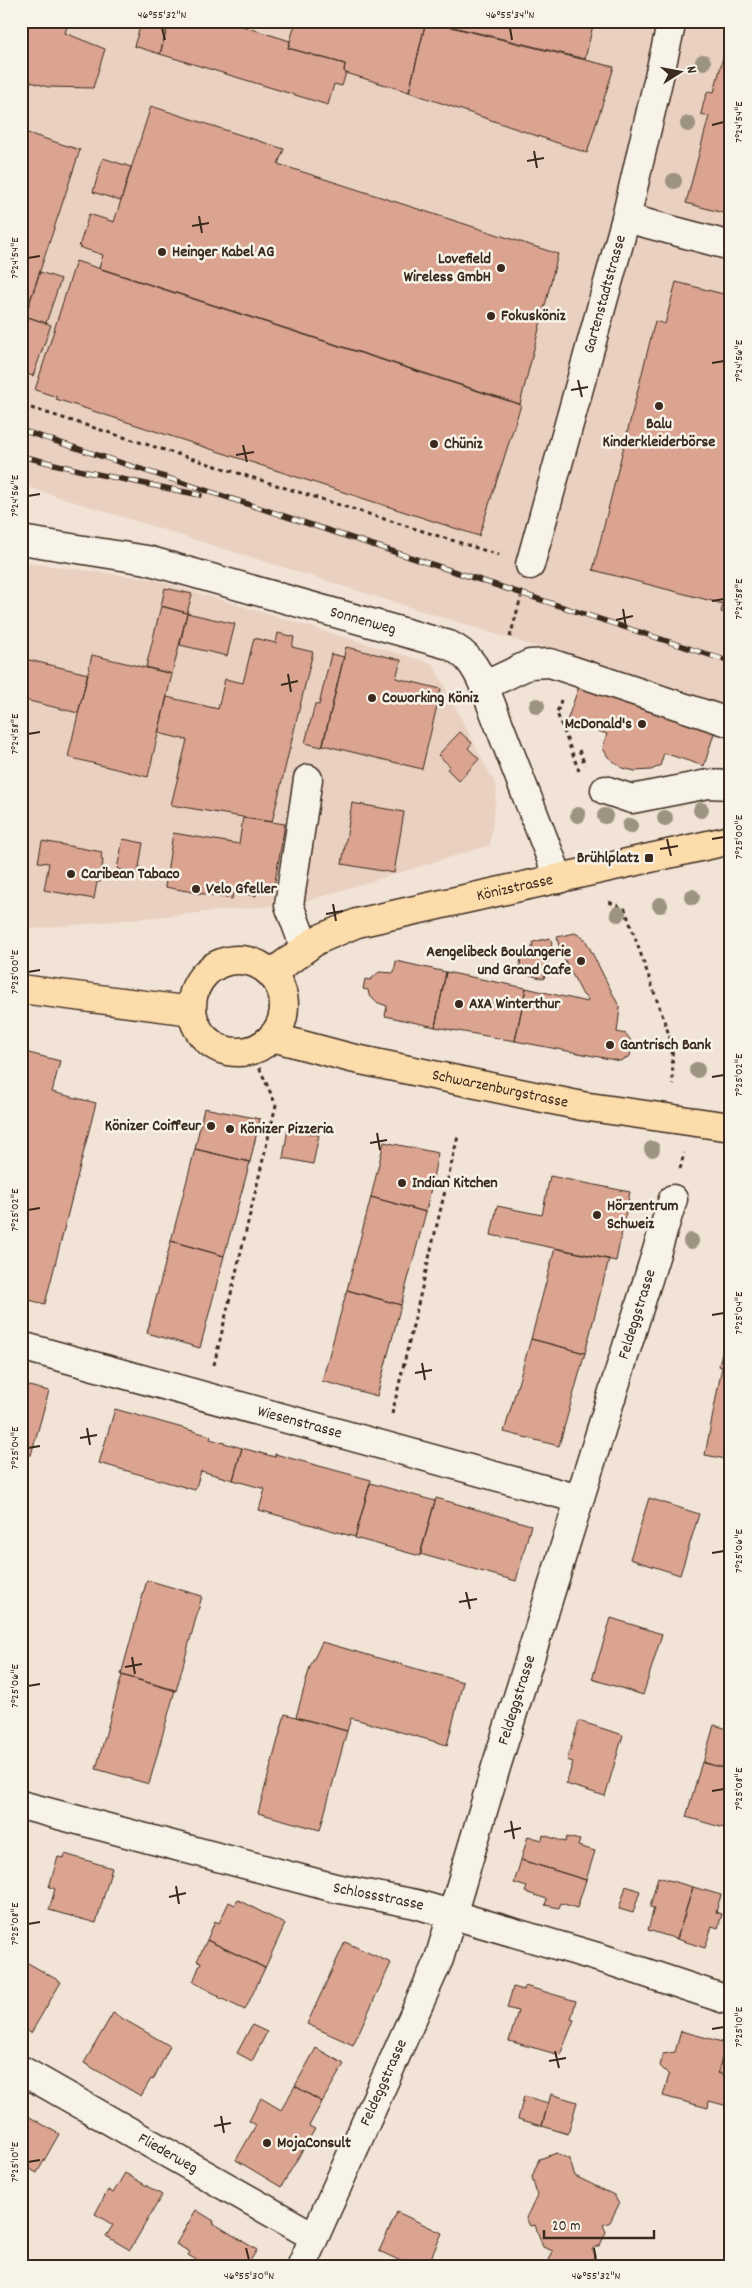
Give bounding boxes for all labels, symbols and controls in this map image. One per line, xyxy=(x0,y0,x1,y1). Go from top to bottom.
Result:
text: 46°55'32"N xyxy=(138,7,187,24)
text: 46°55'34"N xyxy=(486,7,534,24)
north arrow xyxy=(654,48,704,98)
text: N xyxy=(680,65,701,75)
text: 7°24'54"E xyxy=(731,101,748,143)
street label: Gartenstadtstrasse xyxy=(578,232,632,356)
text: 7°24'54"E xyxy=(7,237,24,279)
place label: Heinger Kabel AG xyxy=(172,241,274,264)
marker: Heinger Kabel AG xyxy=(156,246,168,258)
place label: Lovefield Wireless GmbH xyxy=(404,248,491,289)
marker: Lovefield Wireless GmbH xyxy=(495,262,507,274)
place label: Fokusköniz xyxy=(501,305,566,328)
marker: Fokusköniz xyxy=(485,310,497,322)
text: 7°24'56"E xyxy=(731,339,748,382)
marker: Balu Kinderkleiderbörse xyxy=(653,400,665,412)
place label: Balu Kinderkleiderbörse xyxy=(603,413,715,454)
place label: Chüniz xyxy=(444,433,483,456)
marker: Chüniz xyxy=(428,438,440,450)
text: 7°24'56"E xyxy=(7,474,24,517)
text: 7°24'58"E xyxy=(731,578,748,620)
street label: Sonnenweg xyxy=(327,601,399,641)
place label: Coworking Köniz xyxy=(382,687,480,710)
marker: Coworking Köniz xyxy=(366,692,378,704)
text: 7°24'58"E xyxy=(7,713,24,755)
place label: McDonald's xyxy=(565,713,632,736)
marker: McDonald's xyxy=(636,718,648,730)
text: 7°25'00"E xyxy=(731,814,748,859)
place label: Brühlplatz xyxy=(577,847,640,870)
marker: Brühlplatz xyxy=(643,852,655,864)
place label: Caribean Tabaco xyxy=(81,863,180,886)
marker: Caribean Tabaco xyxy=(65,868,77,880)
street label: Könizstrasse xyxy=(475,868,555,908)
place label: Velo Gfeller xyxy=(206,878,278,901)
marker: Velo Gfeller xyxy=(190,883,202,895)
place label: Aengelibeck Boulangerie und Grand Cafe xyxy=(426,941,571,982)
text: 7°25'00"E xyxy=(7,949,24,994)
marker: Aengelibeck Boulangerie und Grand Cafe xyxy=(575,955,587,967)
place label: AXA Winterthur xyxy=(469,993,561,1016)
marker: AXA Winterthur xyxy=(453,998,465,1010)
place label: Gantrisch Bank xyxy=(620,1034,711,1057)
marker: Gantrisch Bank xyxy=(604,1039,616,1051)
text: 7°25'02"E xyxy=(731,1053,748,1097)
street label: Schwarzenburgstrasse xyxy=(430,1064,570,1114)
place label: Könizer Coiffeur xyxy=(105,1115,202,1138)
place label: Könizer Pizzeria xyxy=(240,1118,335,1141)
marker: Könizer Coiffeur xyxy=(205,1120,217,1132)
marker: Könizer Pizzeria xyxy=(224,1123,236,1135)
place label: Indian Kitchen xyxy=(412,1172,498,1195)
marker: Indian Kitchen xyxy=(396,1177,408,1189)
text: 7°25'02"E xyxy=(7,1188,24,1232)
place label: Hörzentrum Schweiz xyxy=(607,1195,679,1236)
marker: Hörzentrum Schweiz xyxy=(591,1209,603,1221)
street label: Feldeggstrasse xyxy=(612,1266,662,1362)
text: 7°25'04"E xyxy=(731,1291,748,1334)
street label: Wiesenstrasse xyxy=(255,1400,345,1445)
text: 7°25'04"E xyxy=(7,1426,24,1469)
text: 7°25'06"E xyxy=(731,1529,748,1573)
street label: Feldeggstrasse xyxy=(492,1652,542,1748)
text: 7°25'06"E xyxy=(7,1664,24,1708)
text: 7°25'08"E xyxy=(731,1767,748,1810)
street label: Schlossstrasse xyxy=(331,1876,427,1917)
text: 7°25'08"E xyxy=(7,1902,24,1945)
text: 7°25'10"E xyxy=(731,2006,748,2047)
street label: Feldeggstrasse xyxy=(354,2035,413,2130)
street label: Fliederweg xyxy=(134,2127,202,2180)
place label: MojaConsult xyxy=(277,2132,351,2155)
marker: MojaConsult xyxy=(261,2137,273,2149)
text: 7°25'10"E xyxy=(7,2141,24,2182)
scale bar xyxy=(544,2208,654,2240)
text: 20 m xyxy=(552,2216,580,2238)
text: 46°55'30"N xyxy=(224,2268,274,2285)
text: 46°55'32"N xyxy=(572,2268,621,2285)

